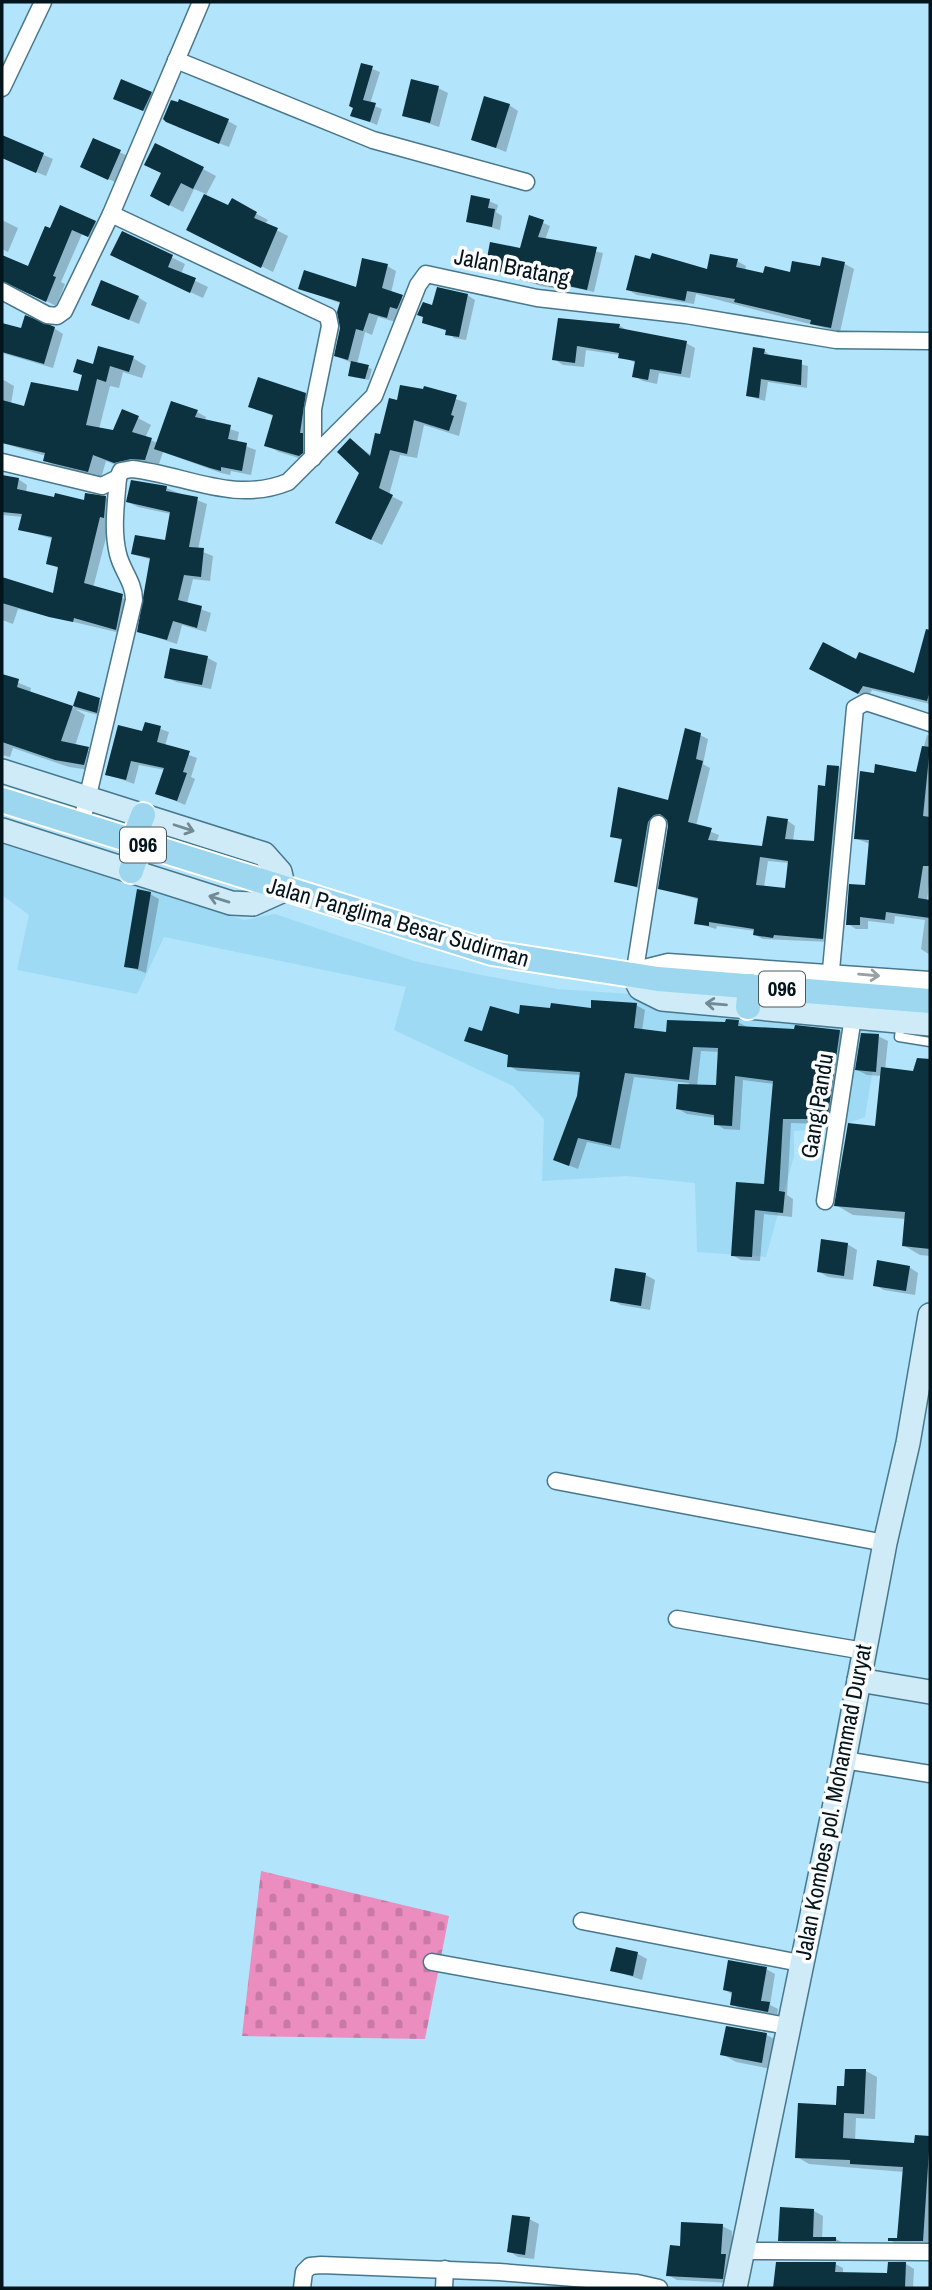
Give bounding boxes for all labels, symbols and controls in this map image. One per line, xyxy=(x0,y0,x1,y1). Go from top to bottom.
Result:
street label: Jalan Bratang xyxy=(452,240,573,293)
one-way arrow xyxy=(172,823,194,836)
road number: 096 xyxy=(120,828,166,862)
street label: Jalan Panglima Besar Sudirman xyxy=(263,869,533,974)
one-way arrow xyxy=(209,892,231,904)
one-way arrow xyxy=(857,969,880,982)
road number: 096 xyxy=(759,972,805,1006)
one-way arrow xyxy=(705,997,728,1010)
street label: Gang Pandu xyxy=(793,1051,840,1161)
street label: Jalan Kombes pol. Mohammad Duryat xyxy=(787,1642,878,1962)

